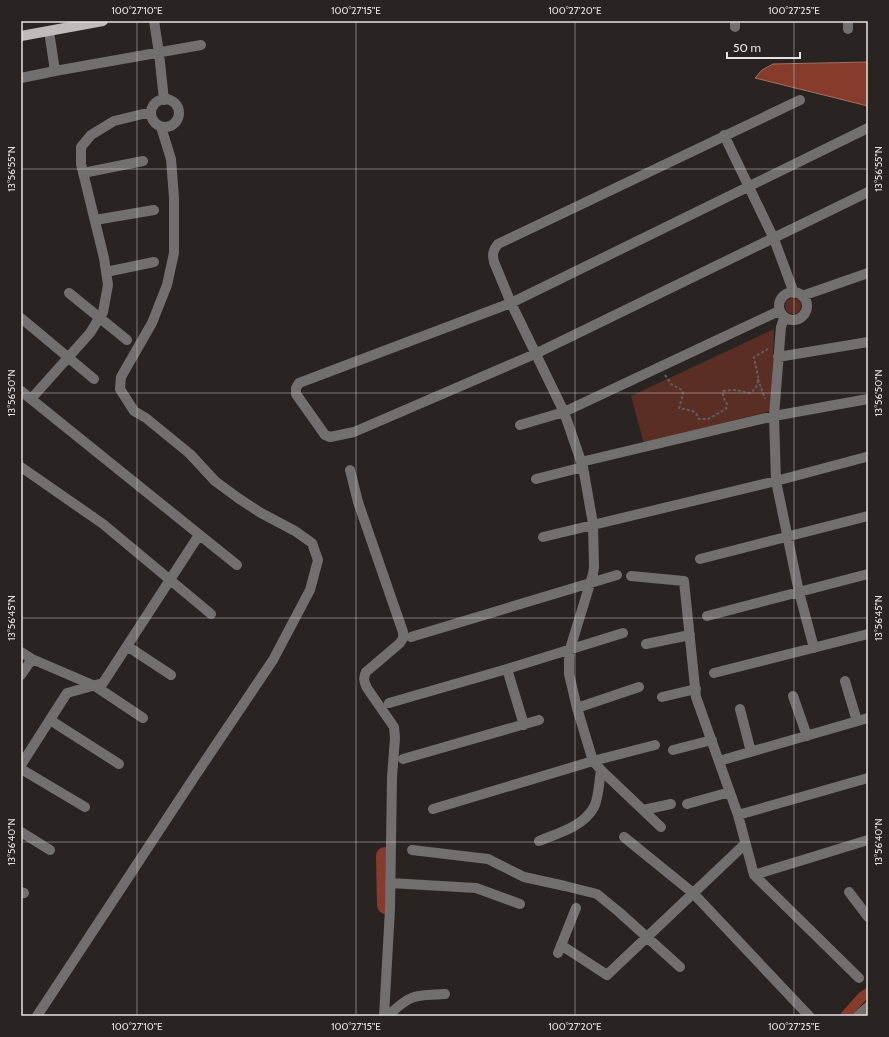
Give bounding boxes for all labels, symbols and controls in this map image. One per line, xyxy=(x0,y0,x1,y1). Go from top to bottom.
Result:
text: 100°27'10"E xyxy=(111,4,163,17)
text: 100°27'15"E xyxy=(331,4,381,17)
text: 100°27'20"E xyxy=(548,4,602,17)
text: 100°27'25"E xyxy=(768,4,820,17)
scale bar xyxy=(727,34,800,60)
text: 50 m xyxy=(733,40,761,55)
text: 13°56'55"N xyxy=(5,146,18,192)
text: 13°56'55"N xyxy=(872,146,885,192)
text: 13°56'50"N xyxy=(5,369,18,417)
text: 13°56'50"N xyxy=(872,369,885,417)
text: 13°56'45"N xyxy=(5,595,18,641)
text: 13°56'45"N xyxy=(872,595,885,641)
text: 13°56'40"N xyxy=(5,818,18,866)
text: 13°56'40"N xyxy=(872,818,885,866)
text: 100°27'10"E xyxy=(111,1020,163,1033)
text: 100°27'15"E xyxy=(331,1020,381,1033)
text: 100°27'20"E xyxy=(548,1020,602,1033)
text: 100°27'25"E xyxy=(768,1020,820,1033)

